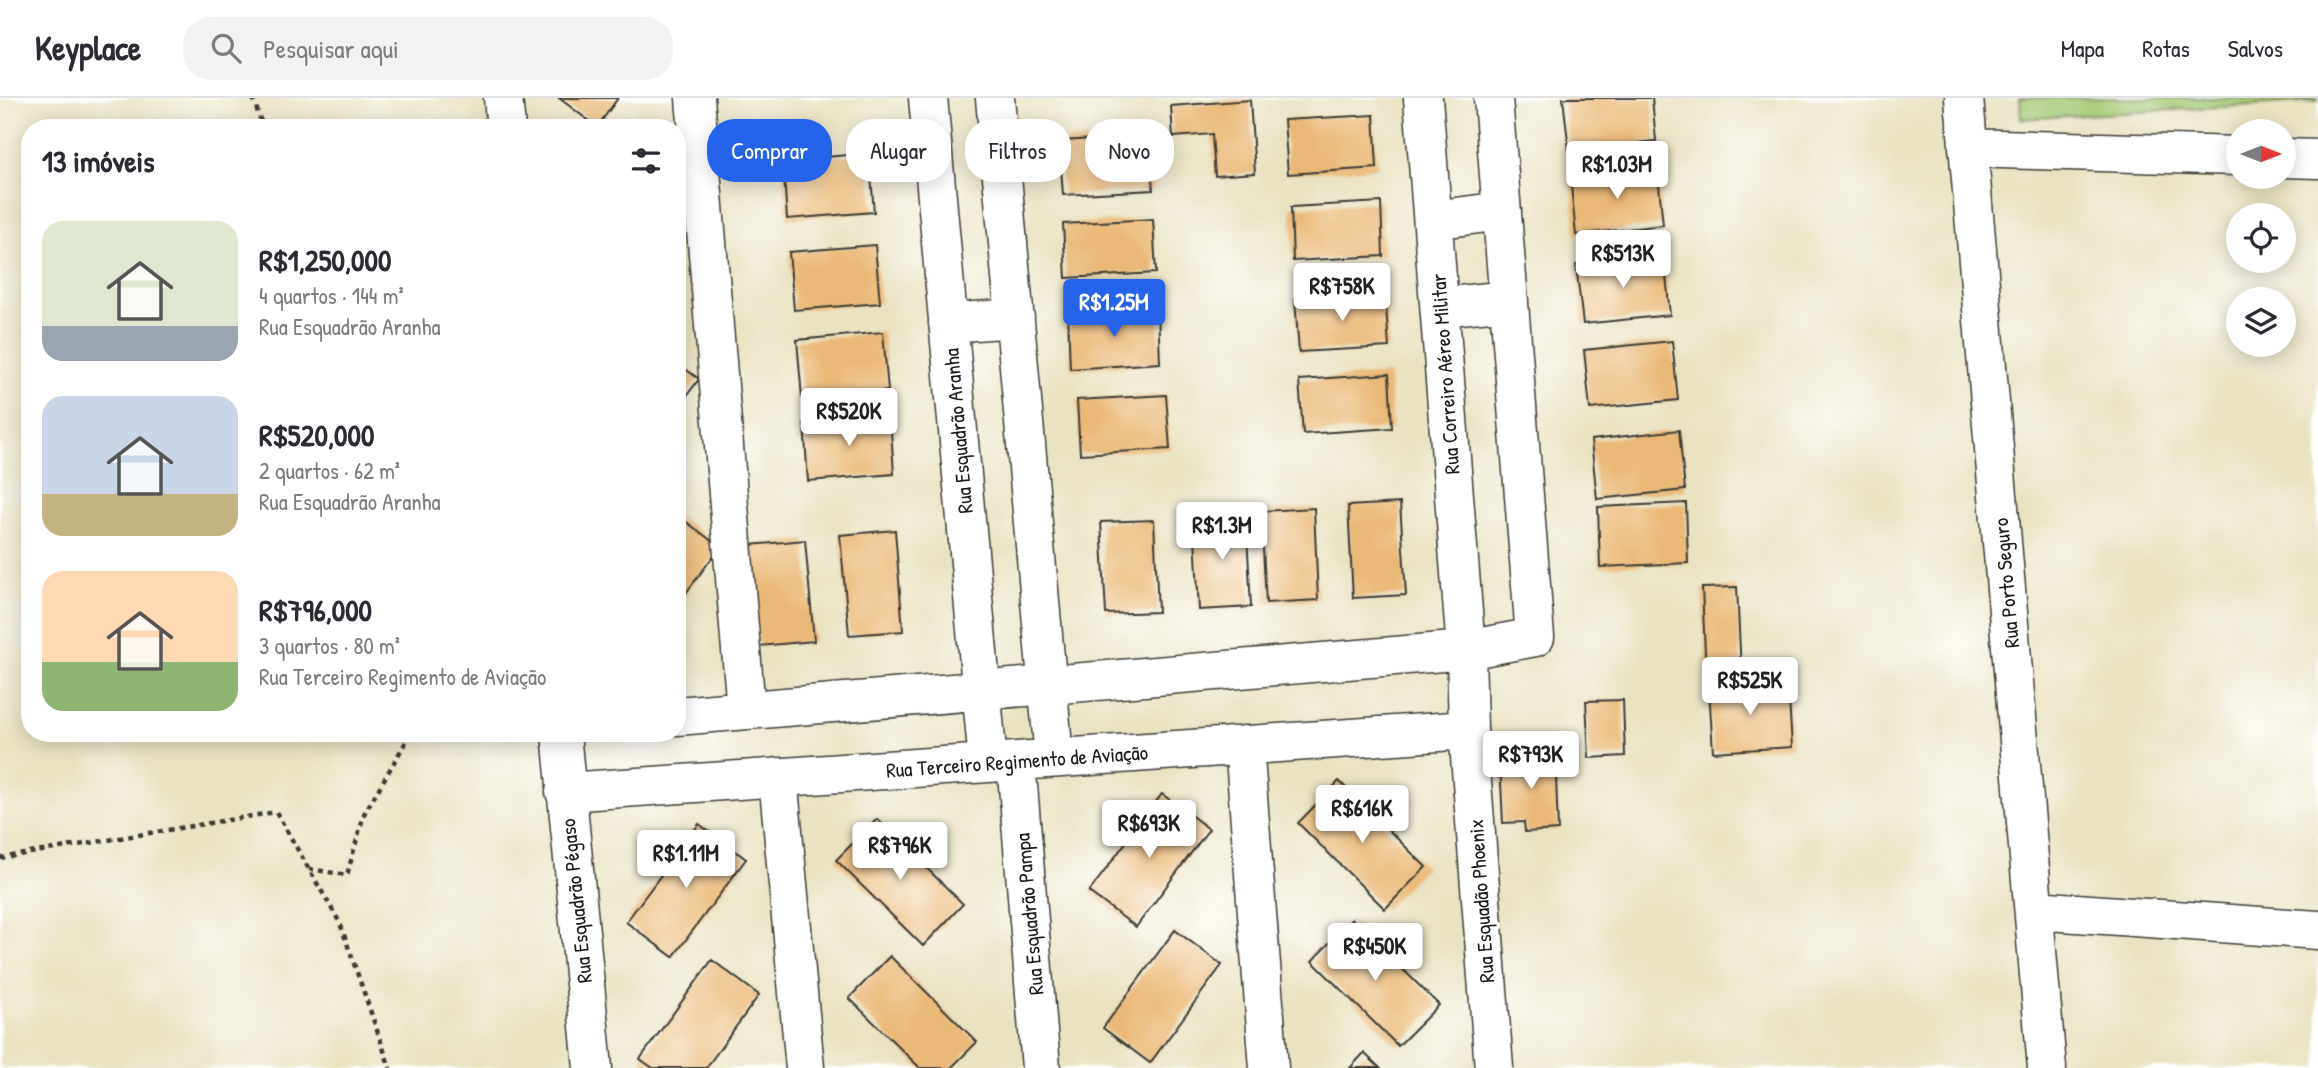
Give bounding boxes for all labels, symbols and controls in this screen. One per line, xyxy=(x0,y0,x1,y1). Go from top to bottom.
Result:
search box xyxy=(183,17,673,80)
text: Keyplace xyxy=(35,26,141,70)
icon: search xyxy=(207,29,245,67)
text: Pesquisar aqui xyxy=(263,31,399,66)
text: Mapa xyxy=(2061,32,2104,64)
text: Rotas xyxy=(2142,32,2190,64)
text: Salvos xyxy=(2228,32,2283,64)
chip: Comprar xyxy=(707,119,832,182)
chip: Alugar xyxy=(846,119,951,182)
chip: Filtros xyxy=(965,119,1071,182)
chip: Novo xyxy=(1085,119,1174,182)
north arrow xyxy=(2226,119,2296,189)
map controls xyxy=(2226,119,2296,357)
text: 13 imóveis xyxy=(42,141,155,181)
pin: R$1.03M xyxy=(1552,141,1682,201)
icon: filters xyxy=(627,142,665,180)
text: R$1.03M xyxy=(1582,148,1652,179)
button: locate xyxy=(2226,203,2296,273)
pin: R$513K xyxy=(1566,230,1680,290)
text: R$513K xyxy=(1592,237,1654,268)
text: R$1,250,000 xyxy=(259,240,391,280)
icon: home xyxy=(98,249,182,333)
pin: R$758K xyxy=(1285,264,1399,323)
text: R$758K xyxy=(1309,270,1375,301)
street label: Rua Correiro Aéreo Militar xyxy=(1424,273,1466,475)
text: 4 quartos · 144 m² xyxy=(259,280,404,311)
pin: R$1.25M xyxy=(1049,280,1179,339)
text: R$1.25M xyxy=(1079,286,1149,317)
button: layers xyxy=(2226,287,2296,357)
text: Rua Esquadrão Aranha xyxy=(259,311,440,342)
street label: Rua Esquadrão Aranha xyxy=(936,347,980,515)
pin: R$520K xyxy=(792,388,906,448)
text: R$520K xyxy=(817,395,881,426)
text: R$520,000 xyxy=(259,415,374,455)
icon: home xyxy=(98,424,182,508)
text: 2 quartos · 62 m² xyxy=(259,455,400,486)
text: Rua Esquadrão Aranha xyxy=(259,486,440,517)
pin: R$1.3M xyxy=(1165,503,1279,562)
text: R$1.3M xyxy=(1192,509,1252,540)
street label: Rua Porto Seguro xyxy=(1986,517,2026,649)
text: R$796,000 xyxy=(259,590,372,630)
icon: home xyxy=(98,599,182,683)
text: 3 quartos · 80 m² xyxy=(259,630,400,661)
pin: R$525K xyxy=(1693,658,1807,717)
text: Rua Terceiro Regimento de Aviação xyxy=(259,661,546,692)
text: R$525K xyxy=(1718,664,1782,695)
pin: R$793K xyxy=(1474,732,1588,791)
street label: Rua Terceiro Regimento de Aviação xyxy=(885,737,1149,785)
text: R$793K xyxy=(1499,738,1563,769)
pin: R$616K xyxy=(1305,786,1419,845)
text: R$616K xyxy=(1332,792,1392,823)
pin: R$693K xyxy=(1092,800,1206,860)
text: R$693K xyxy=(1118,807,1180,838)
street label: Rua Esquadrão Pégaso xyxy=(553,817,599,985)
street label: Rua Esquadão Phoenix xyxy=(1461,818,1501,984)
pin: R$796K xyxy=(843,822,957,882)
text: R$796K xyxy=(868,829,932,860)
pin: R$1.11M xyxy=(621,830,751,890)
street label: Rua Esquadrão Pampa xyxy=(1007,832,1051,996)
text: R$1.11M xyxy=(653,837,719,868)
pin: R$450K xyxy=(1318,924,1432,983)
text: R$450K xyxy=(1344,930,1406,961)

